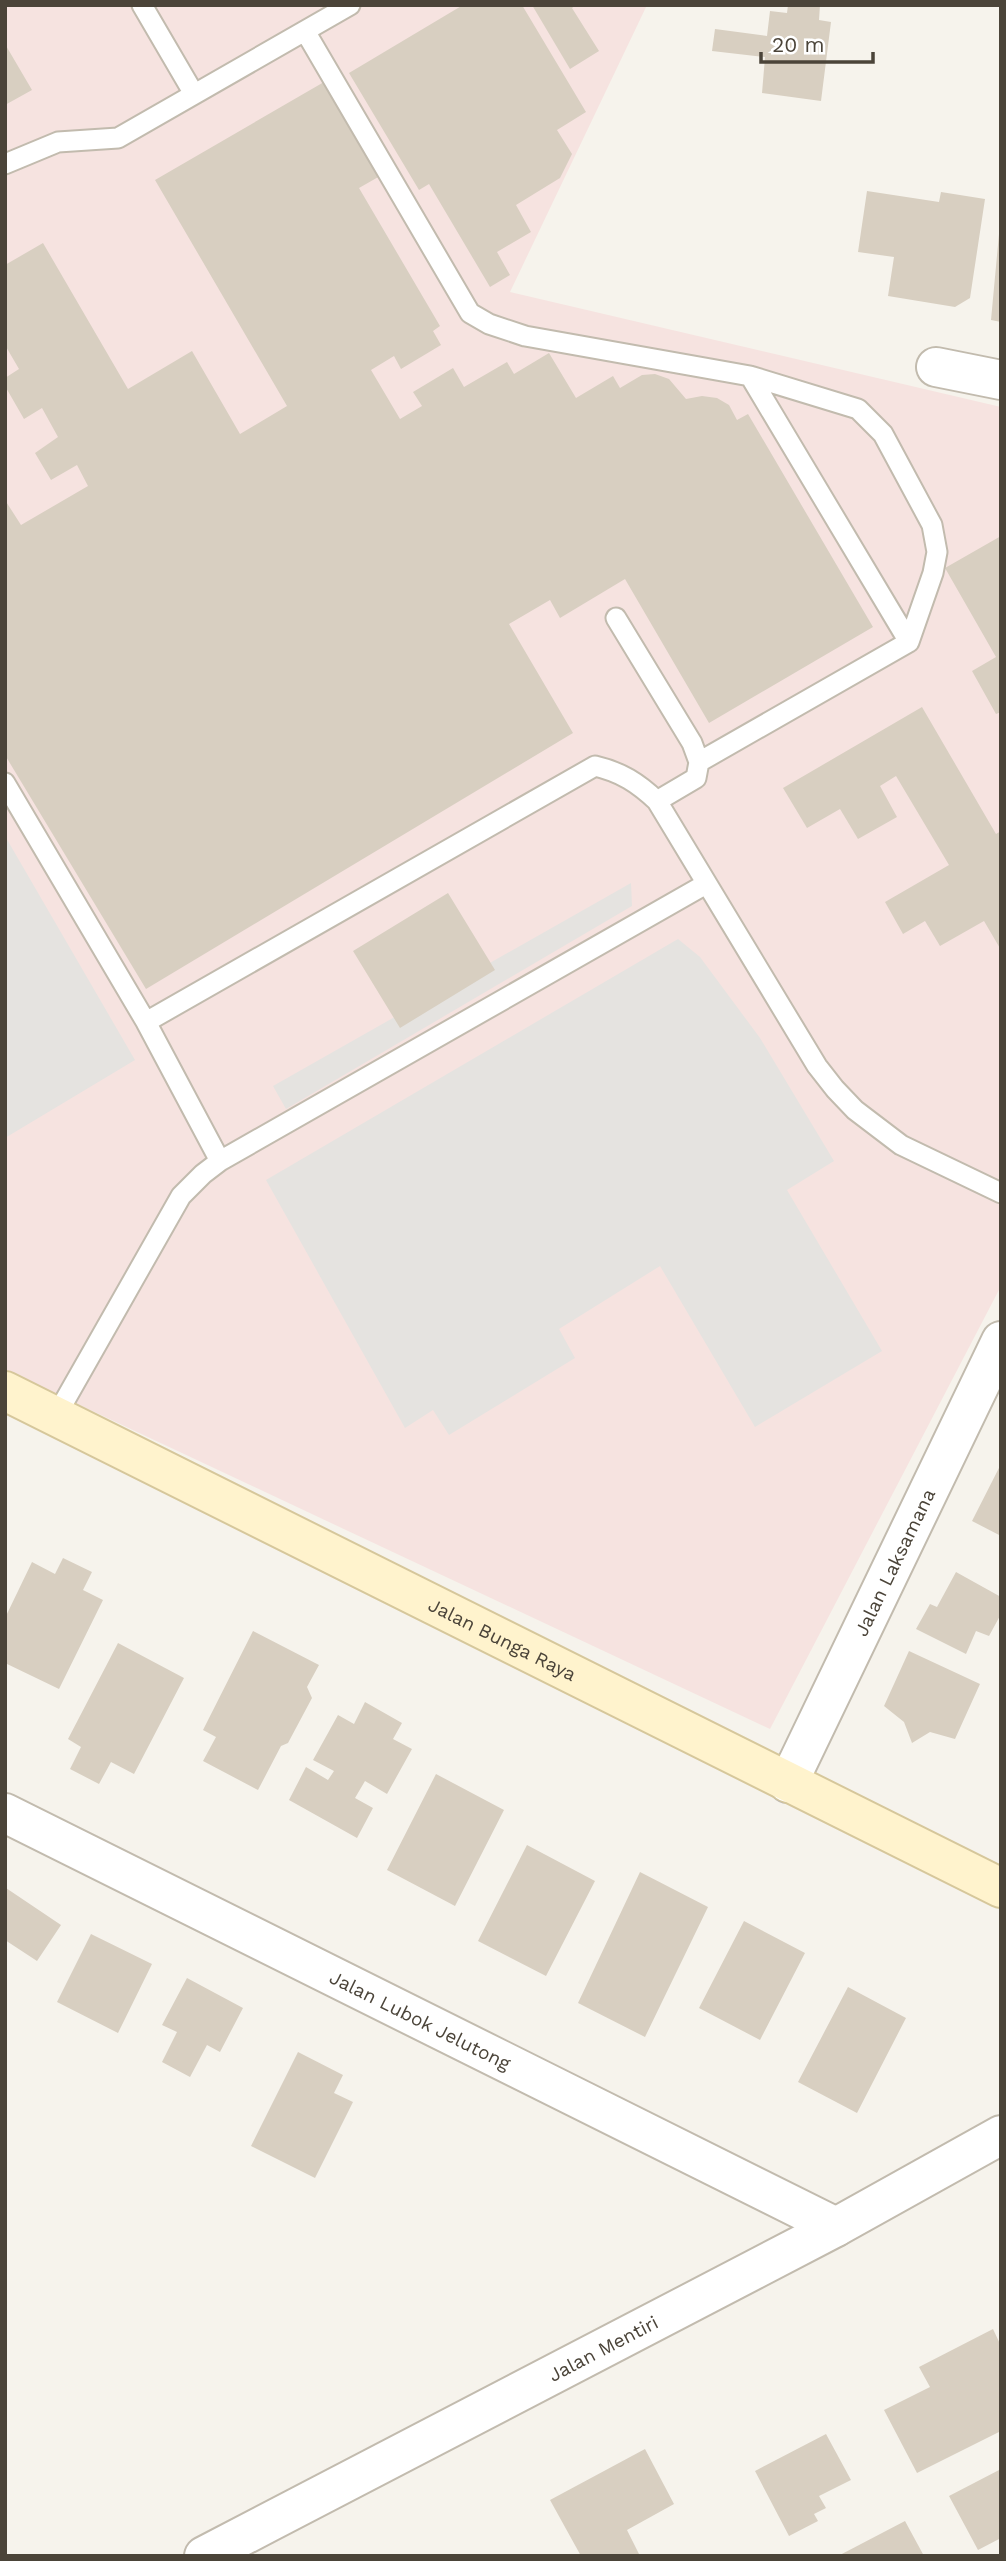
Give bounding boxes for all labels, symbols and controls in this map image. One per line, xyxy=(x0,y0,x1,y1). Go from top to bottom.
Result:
scale bar xyxy=(761,21,873,65)
text: 20 m xyxy=(772,32,824,57)
street label: Jalan Laksamana xyxy=(849,1485,940,1640)
street label: Jalan Bunga Raya xyxy=(425,1593,580,1686)
street label: Jalan Lubok Jelutong xyxy=(326,1965,515,2075)
street label: Jalan Mentiri xyxy=(544,2310,662,2386)

